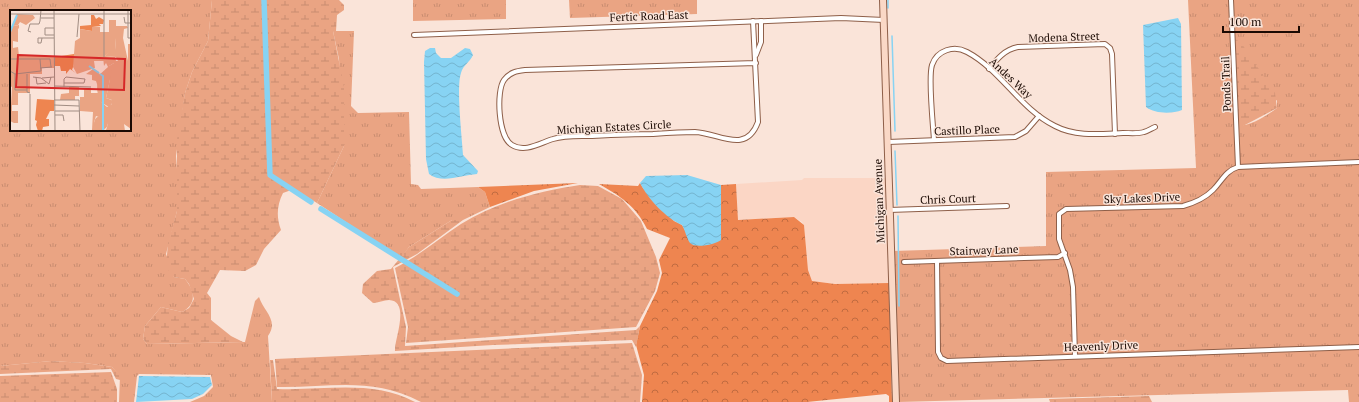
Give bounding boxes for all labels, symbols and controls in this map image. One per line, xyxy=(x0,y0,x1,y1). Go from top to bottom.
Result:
street label: Fertic Road East xyxy=(609,8,689,24)
scale bar xyxy=(1223,8,1299,34)
inset map xyxy=(10,10,131,131)
text: 100 m xyxy=(1229,14,1262,29)
street label: Modena Street xyxy=(1028,29,1100,45)
street label: Andes Way xyxy=(987,55,1036,102)
street label: Ponds Trail xyxy=(1218,56,1234,112)
street label: Michigan Estates Circle xyxy=(556,117,672,137)
street label: Castillo Place xyxy=(934,122,1001,138)
street label: Michigan Avenue xyxy=(871,158,887,243)
street label: Sky Lakes Drive xyxy=(1104,190,1181,206)
street label: Chris Court xyxy=(920,191,976,207)
street label: Stairway Lane xyxy=(949,242,1019,258)
street label: Heavenly Drive xyxy=(1064,338,1139,354)

